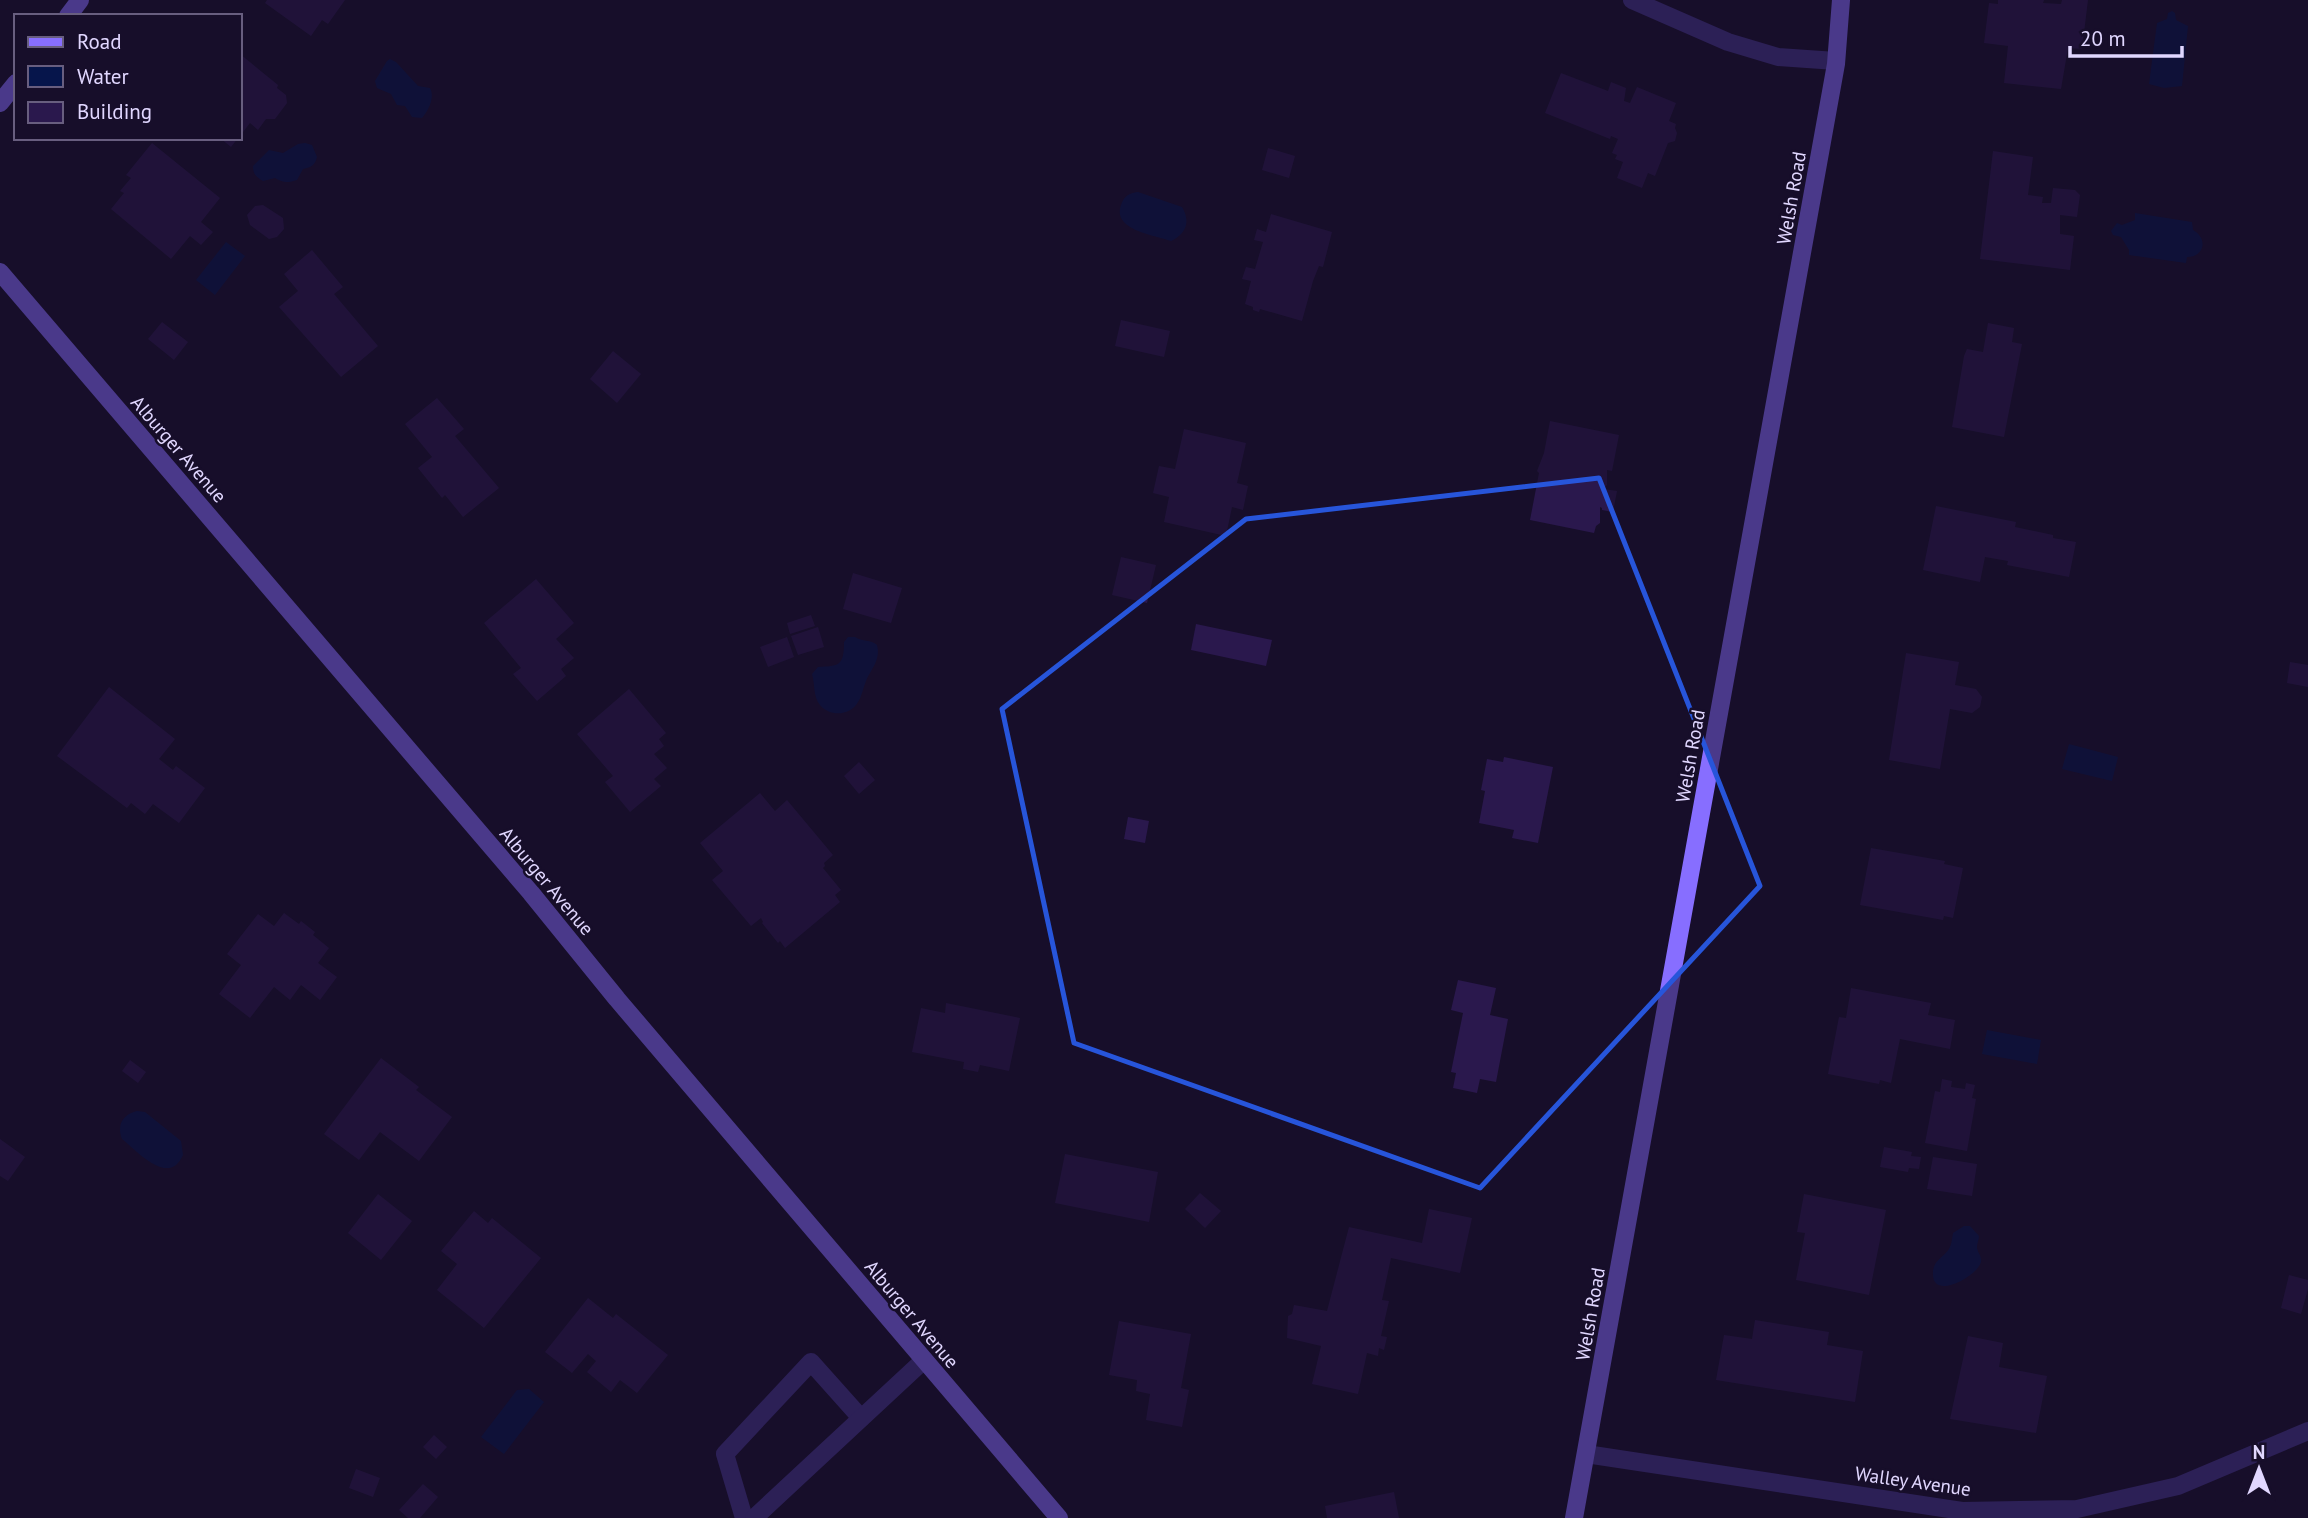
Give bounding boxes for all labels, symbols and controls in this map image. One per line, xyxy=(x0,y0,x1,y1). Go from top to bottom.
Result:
legend xyxy=(14,14,242,140)
scale bar xyxy=(2070,14,2182,58)
text: 20 m xyxy=(2080,25,2126,52)
text: Road xyxy=(77,28,121,55)
text: Water xyxy=(77,63,129,90)
text: Building xyxy=(77,98,152,125)
street label: Welsh Road xyxy=(1771,150,1811,246)
street label: Alburger Avenue xyxy=(126,391,232,507)
street label: Welsh Road xyxy=(1670,708,1710,804)
street label: Alburger Avenue xyxy=(495,822,599,940)
street label: Alburger Avenue xyxy=(860,1255,964,1373)
street label: Welsh Road xyxy=(1570,1266,1610,1362)
north arrow xyxy=(2224,1434,2294,1504)
text: N xyxy=(2253,1440,2265,1464)
street label: Walley Avenue xyxy=(1854,1461,1972,1501)

